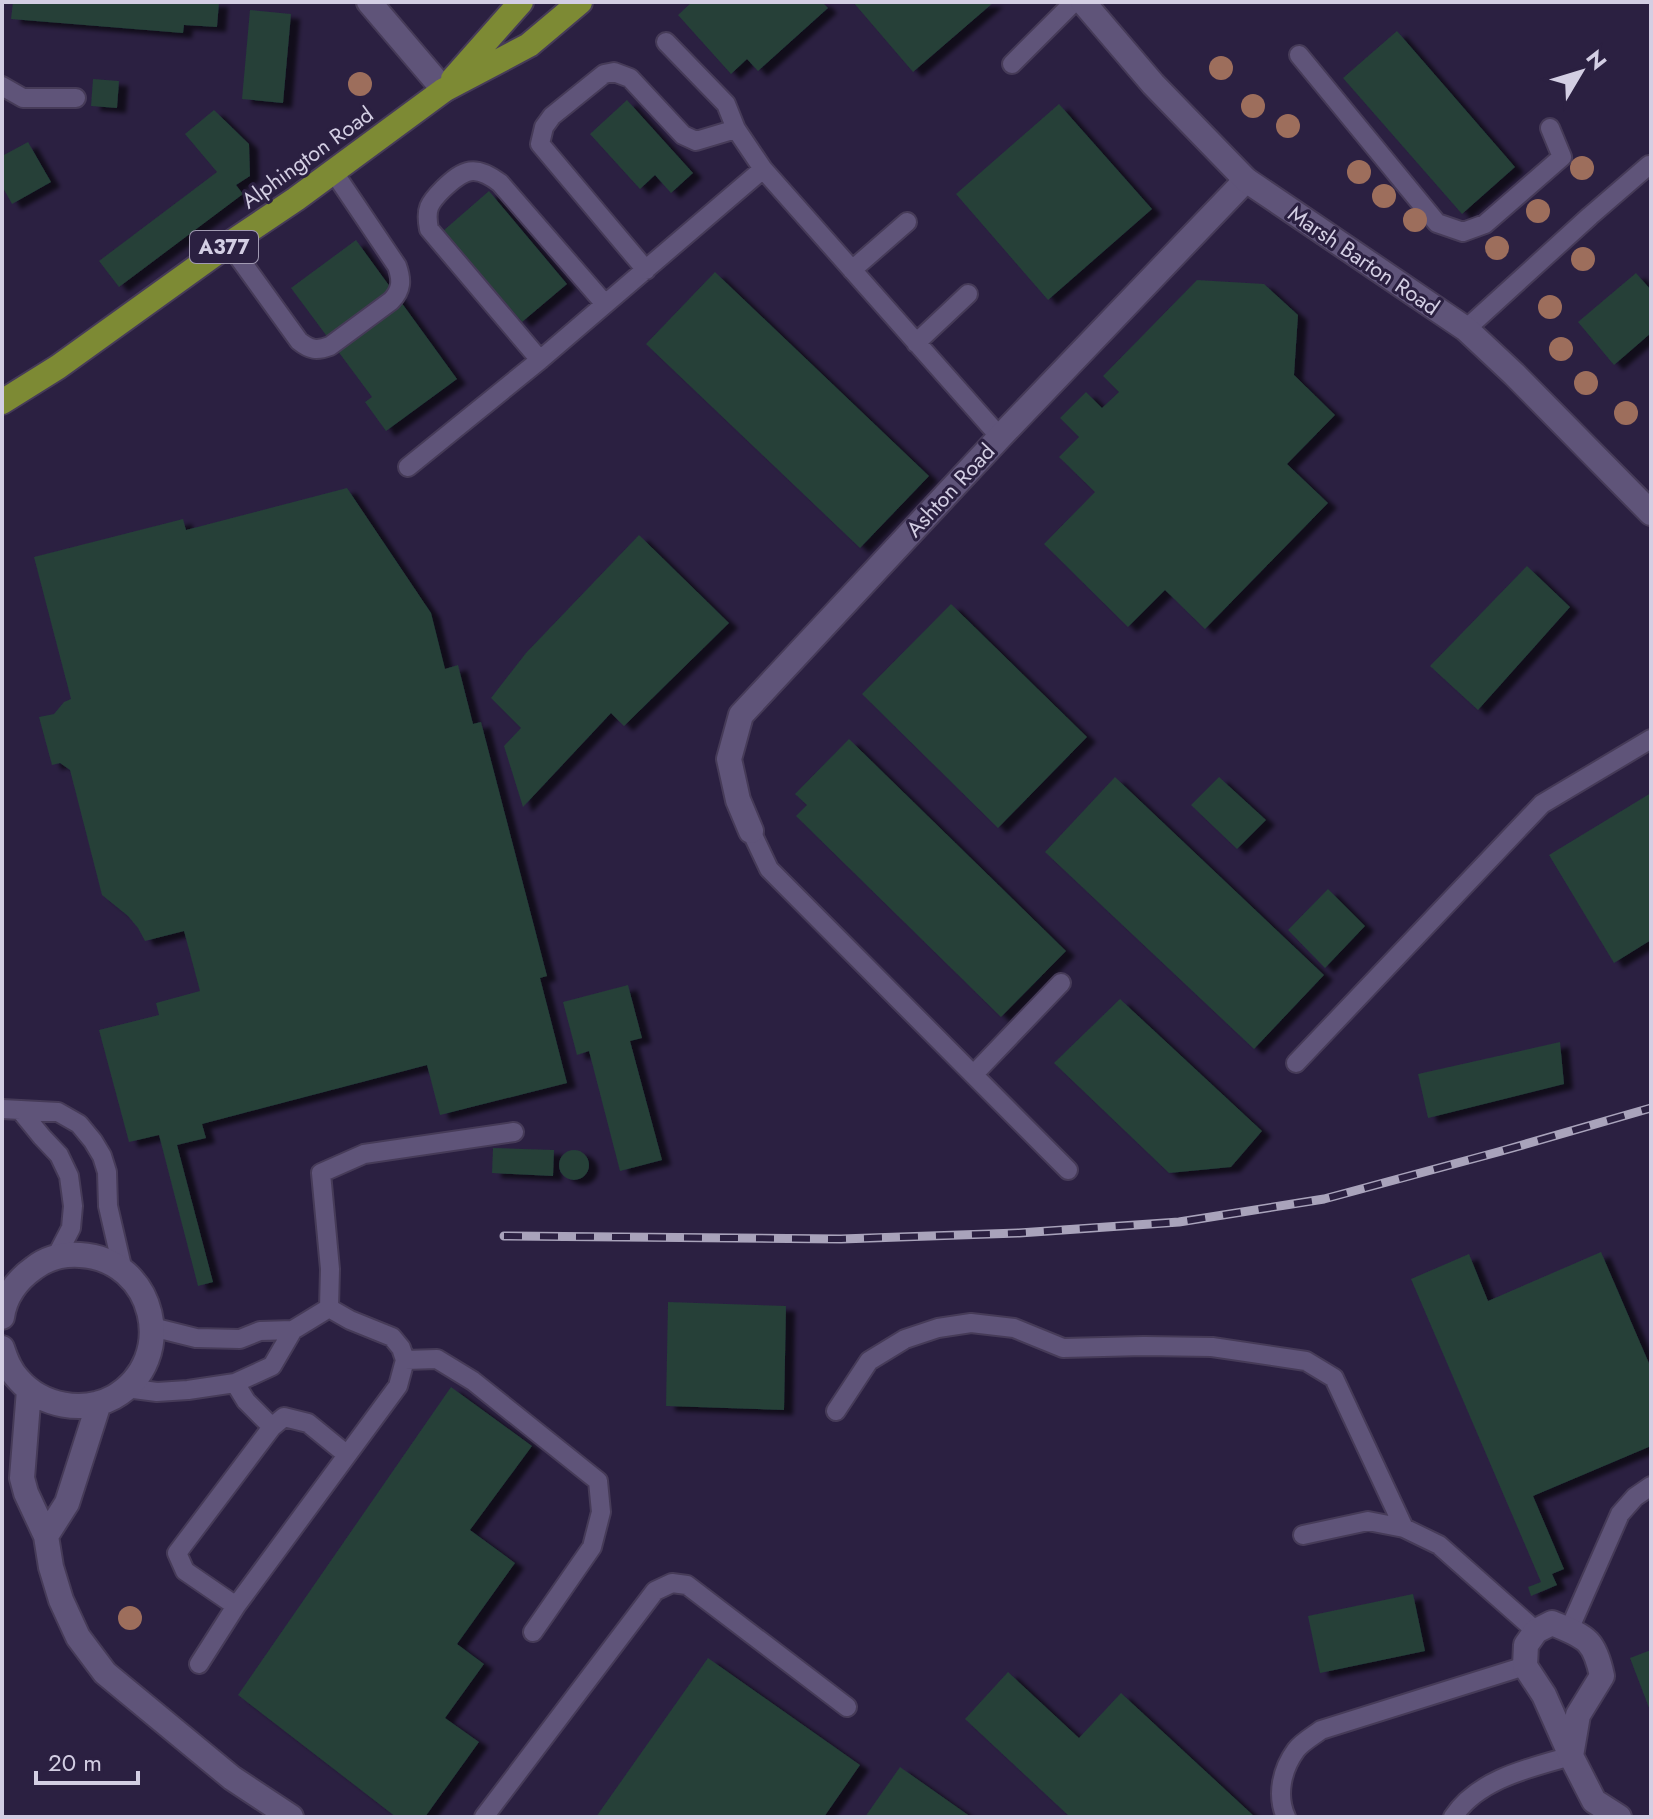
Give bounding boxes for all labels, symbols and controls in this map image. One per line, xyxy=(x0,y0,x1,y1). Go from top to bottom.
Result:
north arrow xyxy=(1541,32,1621,112)
text: N xyxy=(1579,43,1615,76)
street label: Alphington Road xyxy=(234,98,380,216)
street label: Marsh Barton Road xyxy=(1282,197,1446,323)
road number: A377 xyxy=(190,231,258,263)
street label: Ashton Road xyxy=(898,436,1002,544)
scale bar xyxy=(36,1735,138,1785)
text: 20 m xyxy=(48,1745,102,1780)

